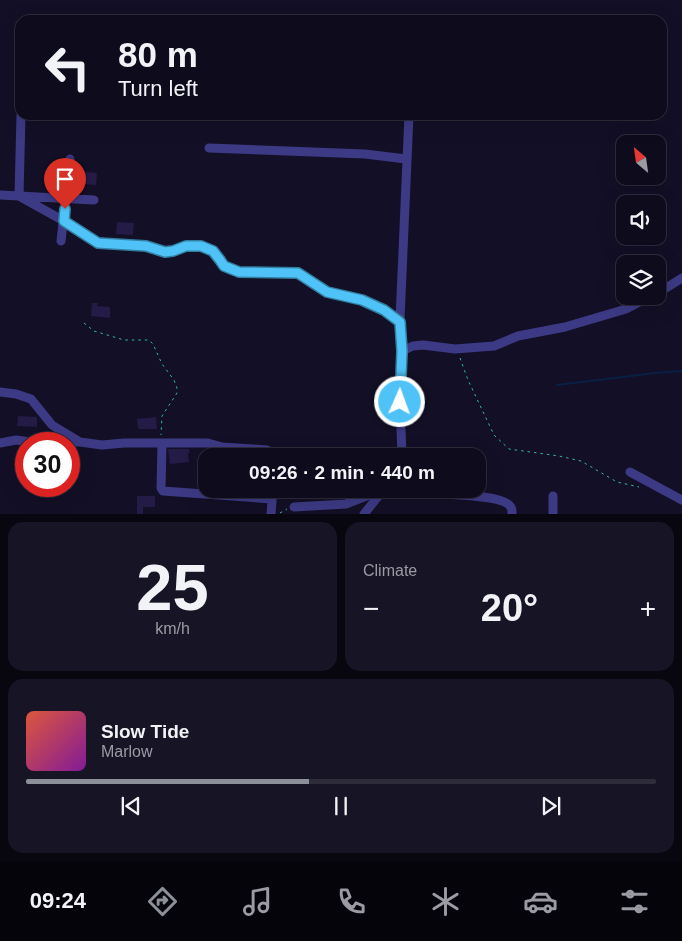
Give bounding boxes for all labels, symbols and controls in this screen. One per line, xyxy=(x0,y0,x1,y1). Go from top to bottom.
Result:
icon: left xyxy=(35,35,100,100)
text: 80 m xyxy=(118,35,198,74)
text: Turn left xyxy=(118,76,198,101)
north arrow xyxy=(616,135,666,185)
map controls xyxy=(616,135,666,305)
pin xyxy=(44,158,86,209)
icon: arrive xyxy=(51,165,79,193)
button: sound xyxy=(616,195,666,245)
button: layers xyxy=(616,255,666,305)
position arrow xyxy=(373,375,425,427)
speed limit sign: 30 xyxy=(15,432,80,497)
text: 09:26 · 2 min · 440 m xyxy=(249,462,435,483)
text: 25 xyxy=(136,551,209,624)
text: Climate xyxy=(363,562,417,579)
text: 20° xyxy=(481,587,538,629)
text: − xyxy=(363,593,379,624)
text: + xyxy=(640,593,656,624)
text: km/h xyxy=(155,620,190,637)
text: Slow Tide xyxy=(101,721,189,742)
text: Marlow xyxy=(101,743,153,760)
icon: previous xyxy=(117,792,145,820)
icon: pause xyxy=(327,792,355,820)
icon: next xyxy=(537,792,565,820)
icon: directions xyxy=(145,884,180,919)
icon: music xyxy=(240,884,275,919)
icon: phone xyxy=(334,884,369,919)
icon: climate xyxy=(428,884,463,919)
icon: car xyxy=(523,884,558,919)
icon: filters xyxy=(617,884,652,919)
text: 09:24 xyxy=(30,888,86,913)

